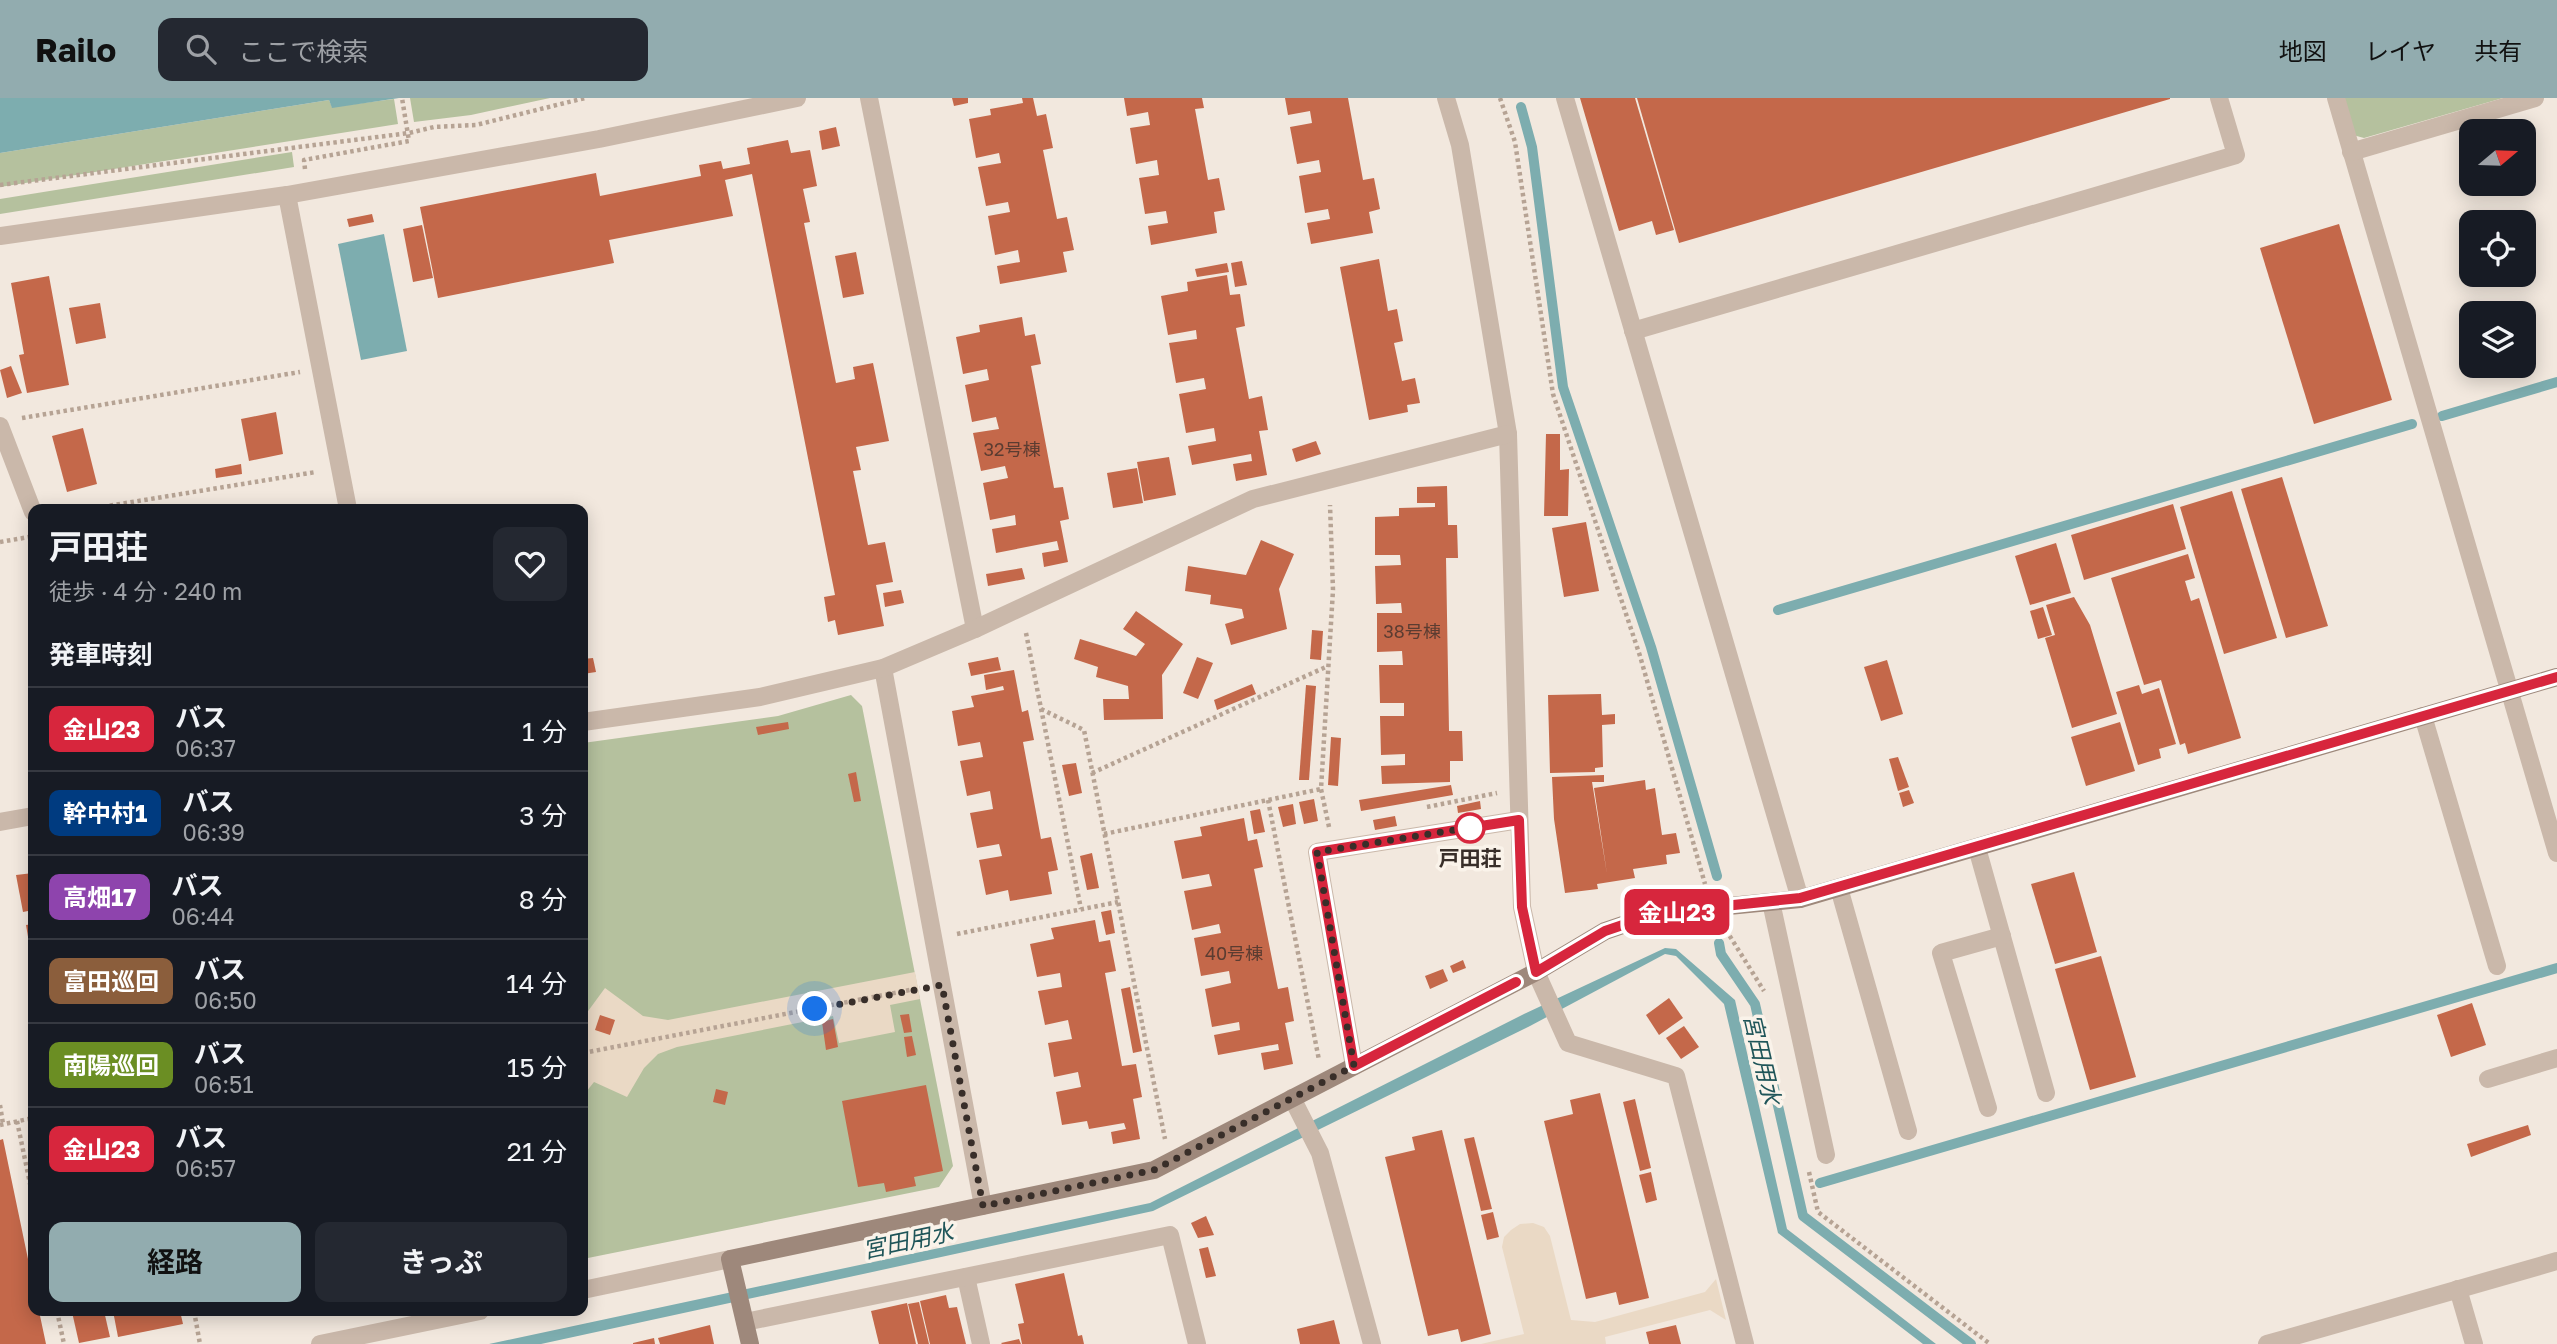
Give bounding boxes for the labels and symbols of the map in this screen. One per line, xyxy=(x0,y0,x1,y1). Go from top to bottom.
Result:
north arrow xyxy=(2459,119,2536,196)
house number: 32号棟 xyxy=(984,438,1040,460)
house number: 38号棟 xyxy=(1383,620,1441,642)
marker: 戸田荘 xyxy=(1455,813,1485,843)
place label: 戸田荘 xyxy=(1439,845,1502,871)
line badge: 金山23 xyxy=(1628,889,1726,935)
house number: 40号棟 xyxy=(1205,942,1263,964)
your location xyxy=(797,991,832,1026)
water label: 宮田用水 xyxy=(1739,1011,1788,1110)
water label: 宮田用水 xyxy=(860,1216,959,1263)

